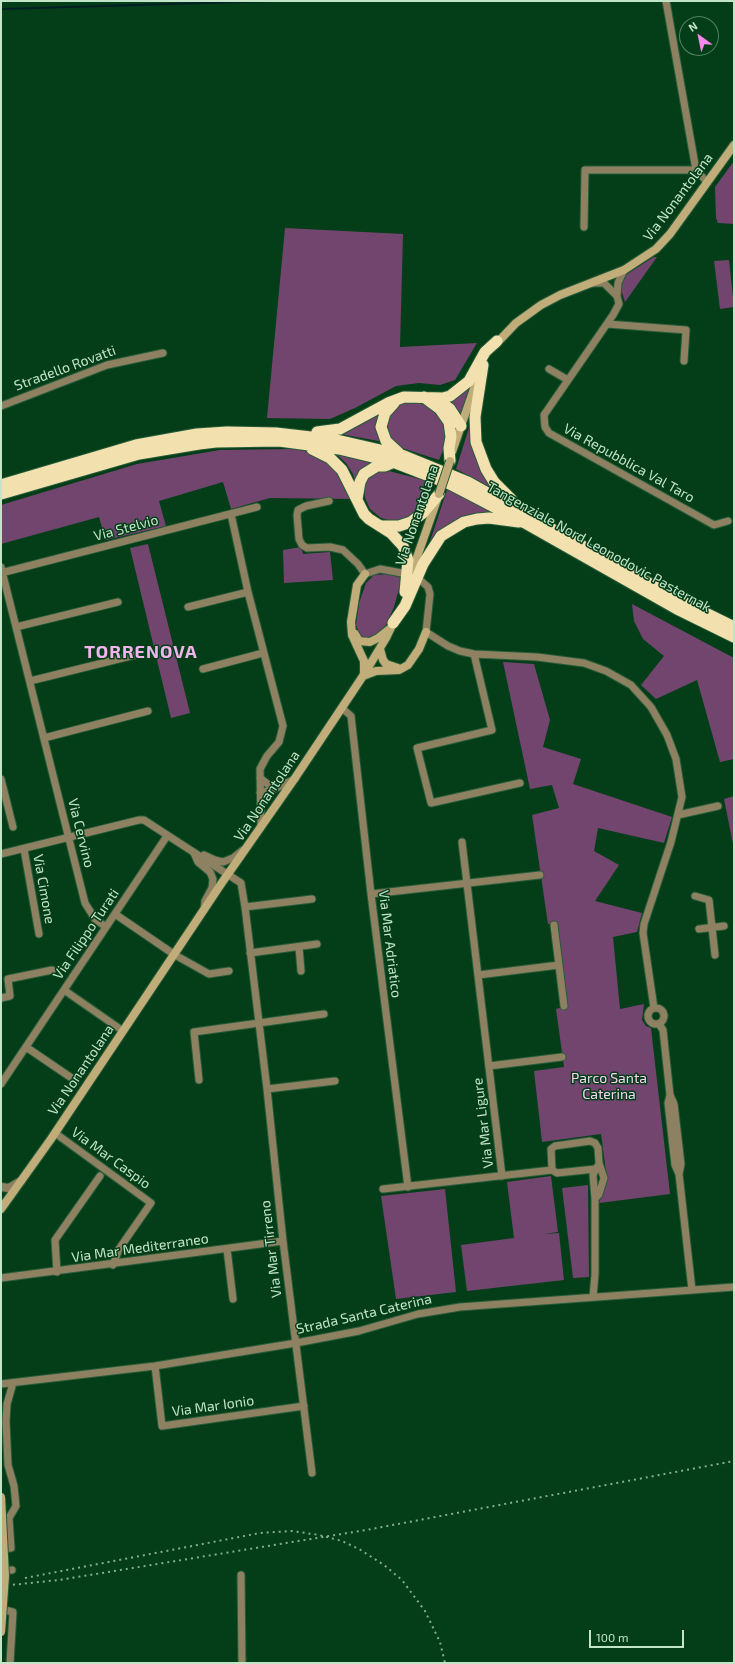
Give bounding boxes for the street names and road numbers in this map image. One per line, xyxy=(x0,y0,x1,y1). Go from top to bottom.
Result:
street label: Via Nonantolana xyxy=(640,150,716,244)
street label: Stradello Rovatti xyxy=(12,342,118,394)
street label: Via Repubblica Val Taro xyxy=(561,420,697,506)
street label: Via Nonantolana xyxy=(392,462,442,568)
street label: Tangenziale Nord Leonodovic Pasternak xyxy=(484,478,714,616)
street label: Via Stelvio xyxy=(92,511,160,545)
street label: Via Nonantolana xyxy=(231,748,303,844)
street label: Via Cervino xyxy=(64,797,98,869)
street label: Via Cimone xyxy=(30,853,58,925)
street label: Via Filippo Turati xyxy=(49,885,123,983)
street label: Via Mar Adriatico xyxy=(375,889,405,999)
street label: Via Nonantolana xyxy=(45,1022,117,1118)
street label: Via Mar Ligure xyxy=(469,1077,497,1169)
street label: Via Mar Caspio xyxy=(68,1124,154,1192)
street label: Via Mar Tirreno xyxy=(257,1199,285,1299)
street label: Via Mar Mediterraneo xyxy=(70,1230,210,1266)
street label: Strada Santa Caterina xyxy=(295,1290,433,1338)
street label: Via Mar Ionio xyxy=(171,1392,255,1420)

